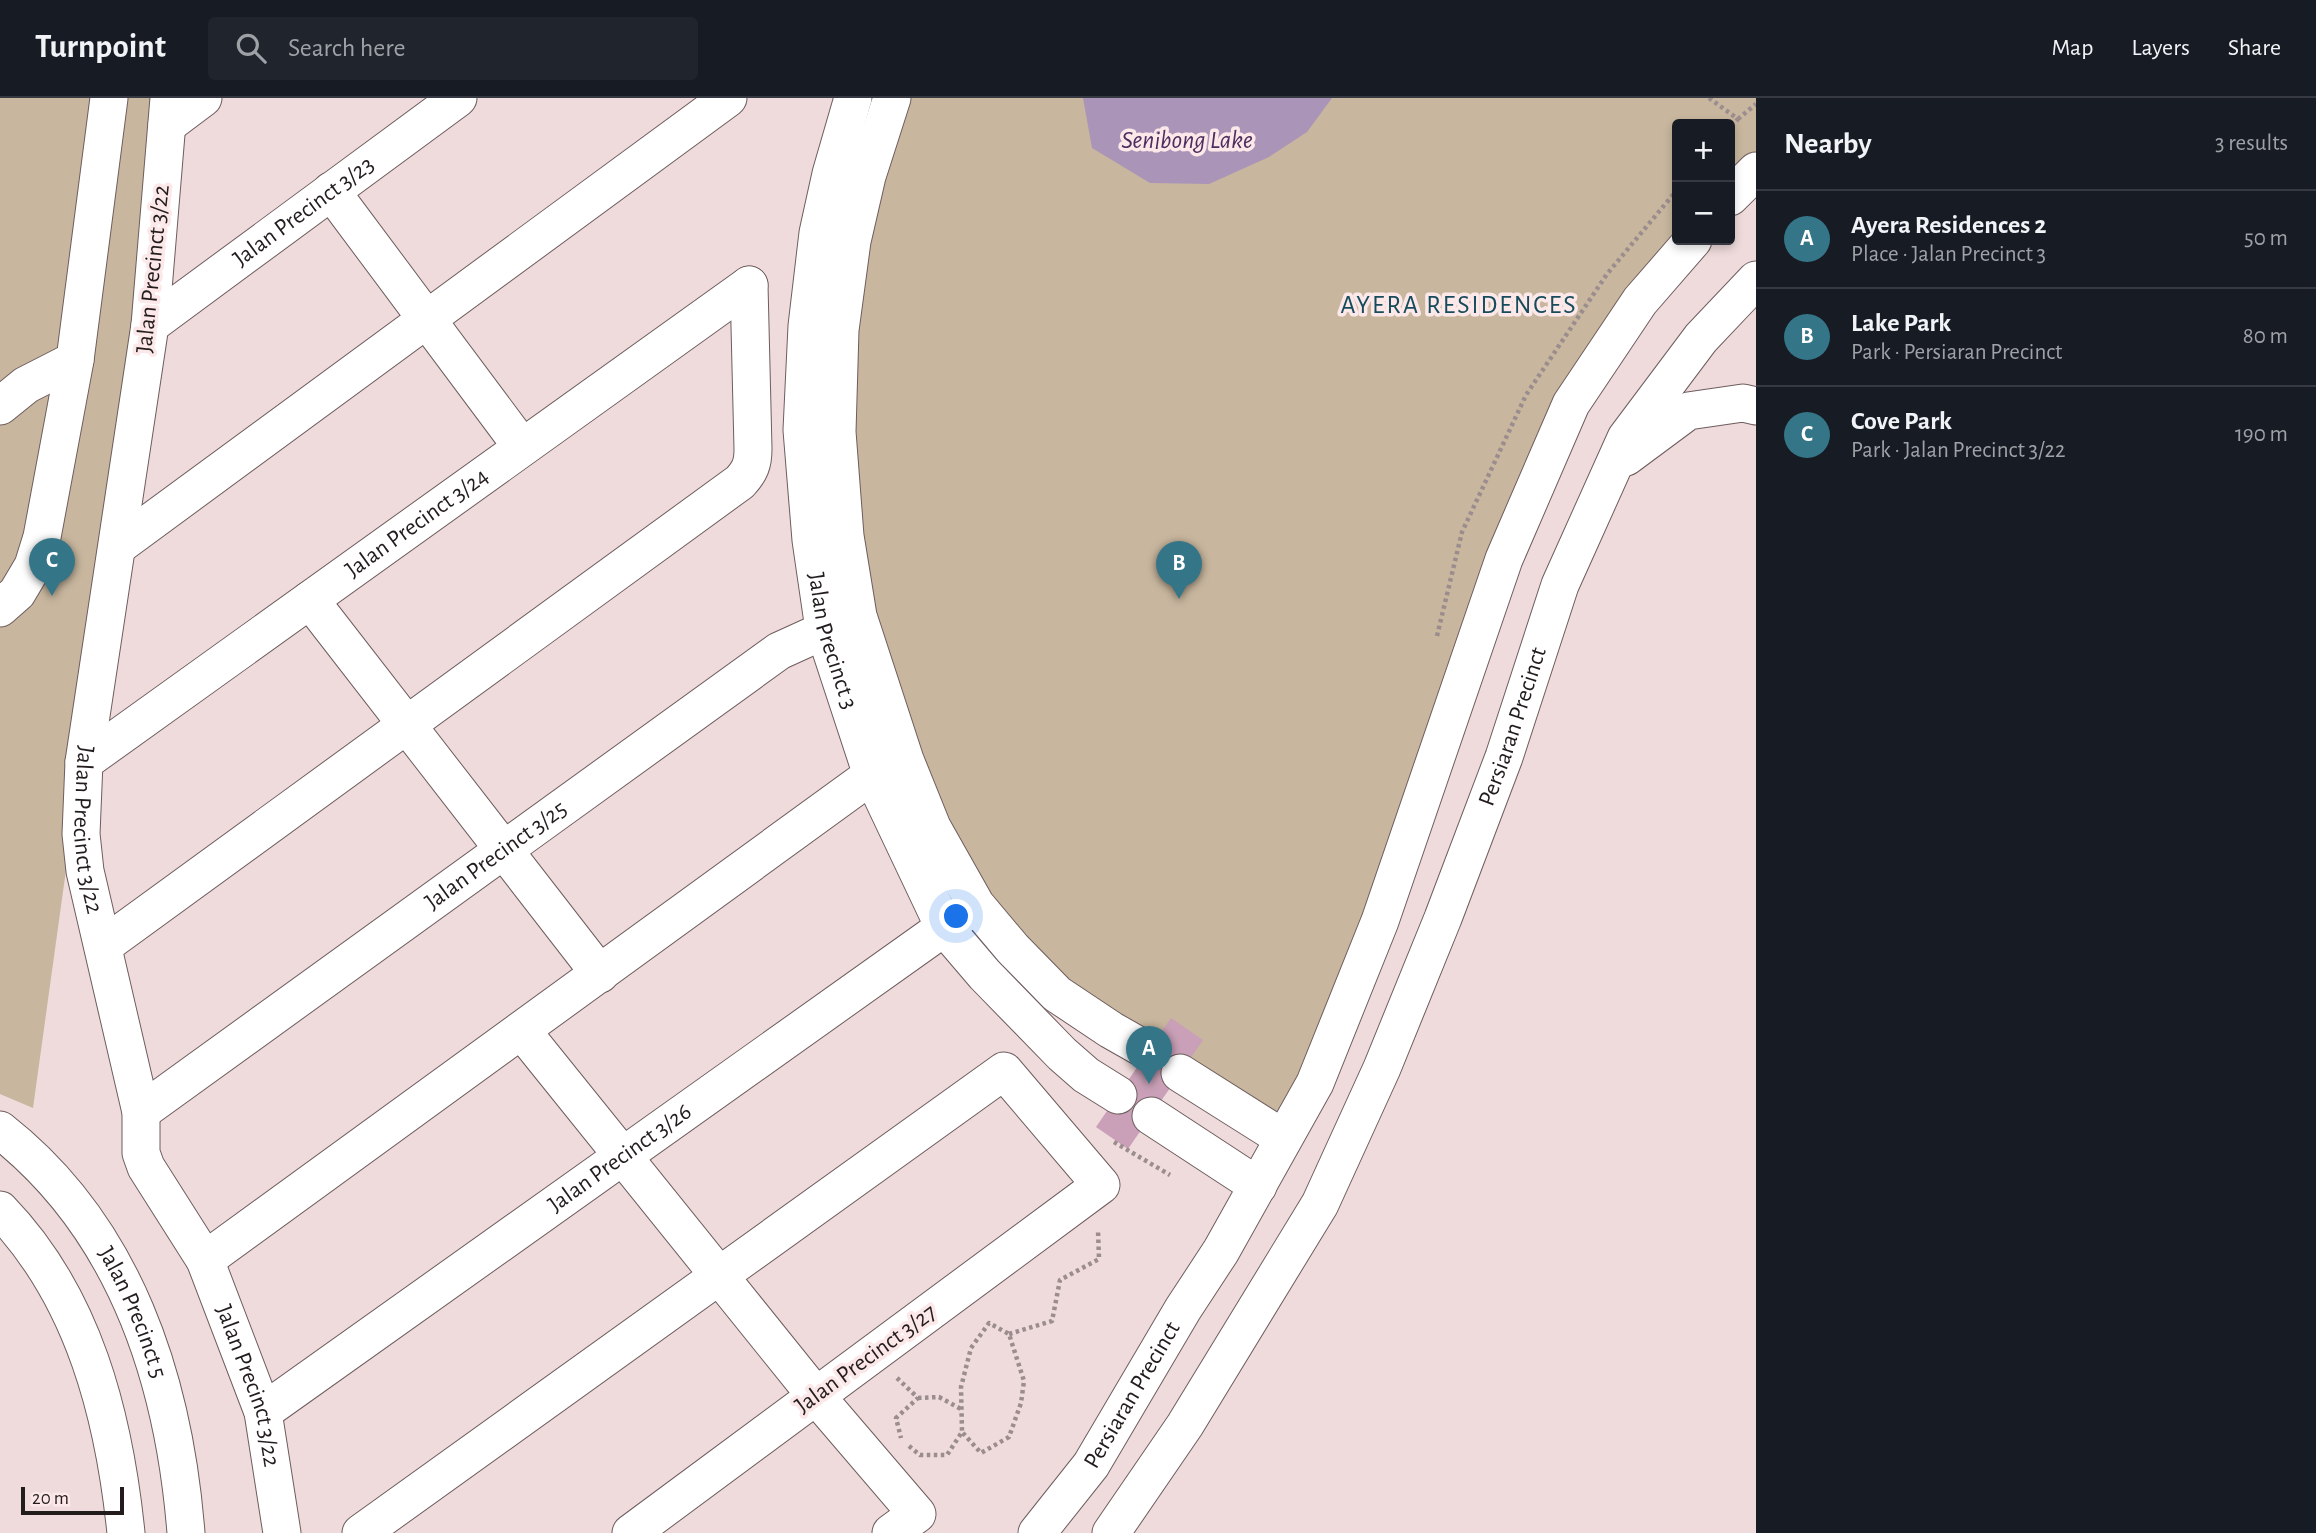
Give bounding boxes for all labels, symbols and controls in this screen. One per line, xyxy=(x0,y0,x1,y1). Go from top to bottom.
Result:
search box xyxy=(208,17,698,80)
icon: search xyxy=(232,29,270,67)
text: Turnpoint xyxy=(35,31,166,64)
text: Search here xyxy=(288,35,406,61)
text: Map xyxy=(2051,36,2093,60)
text: Layers xyxy=(2131,36,2190,60)
text: Share xyxy=(2228,36,2281,60)
map controls xyxy=(1672,119,1735,245)
button: + xyxy=(1672,119,1735,182)
water label: Senibong Lake xyxy=(1121,127,1253,153)
text: Nearby xyxy=(1784,129,1872,159)
text: 3 results xyxy=(2215,132,2288,155)
street label: Jalan Precinct 3/23 xyxy=(229,152,379,271)
button: − xyxy=(1672,182,1735,245)
street label: Jalan Precinct 3/22 xyxy=(132,184,174,354)
text: Ayera Residences 2 xyxy=(1851,212,2046,238)
text: A xyxy=(1800,227,1814,250)
text: 50 m xyxy=(2244,227,2288,250)
text: Place · Jalan Precinct 3 xyxy=(1851,243,2046,266)
district label: AYERA RESIDENCES xyxy=(1341,292,1577,318)
text: Lake Park xyxy=(1851,310,1951,336)
text: B xyxy=(1800,325,1814,348)
text: 80 m xyxy=(2243,325,2288,348)
text: Park · Persiaran Precinct xyxy=(1851,341,2062,364)
text: Cove Park xyxy=(1851,408,1952,434)
text: C xyxy=(1801,423,1813,446)
text: 190 m xyxy=(2235,423,2288,446)
text: Park · Jalan Precinct 3/22 xyxy=(1851,439,2066,462)
street label: Jalan Precinct 3/24 xyxy=(341,464,493,582)
pin: C xyxy=(29,538,75,596)
pin: B xyxy=(1156,541,1202,599)
street label: Jalan Precinct 3 xyxy=(804,571,862,712)
street label: Persiaran Precinct xyxy=(1475,644,1551,809)
street label: Jalan Precinct 3/22 xyxy=(69,744,107,916)
street label: Jalan Precinct 3/25 xyxy=(421,796,571,914)
your location xyxy=(939,899,973,933)
pin: A xyxy=(1126,1026,1172,1084)
street label: Jalan Precinct 3/26 xyxy=(544,1099,696,1217)
street label: Jalan Precinct 5 xyxy=(94,1243,170,1381)
street label: Jalan Precinct 3/27 xyxy=(791,1300,941,1418)
street label: Jalan Precinct 3/22 xyxy=(211,1301,283,1469)
street label: Persiaran Precinct xyxy=(1080,1317,1185,1473)
scale bar xyxy=(21,1484,124,1516)
text: 20 m xyxy=(32,1489,69,1508)

